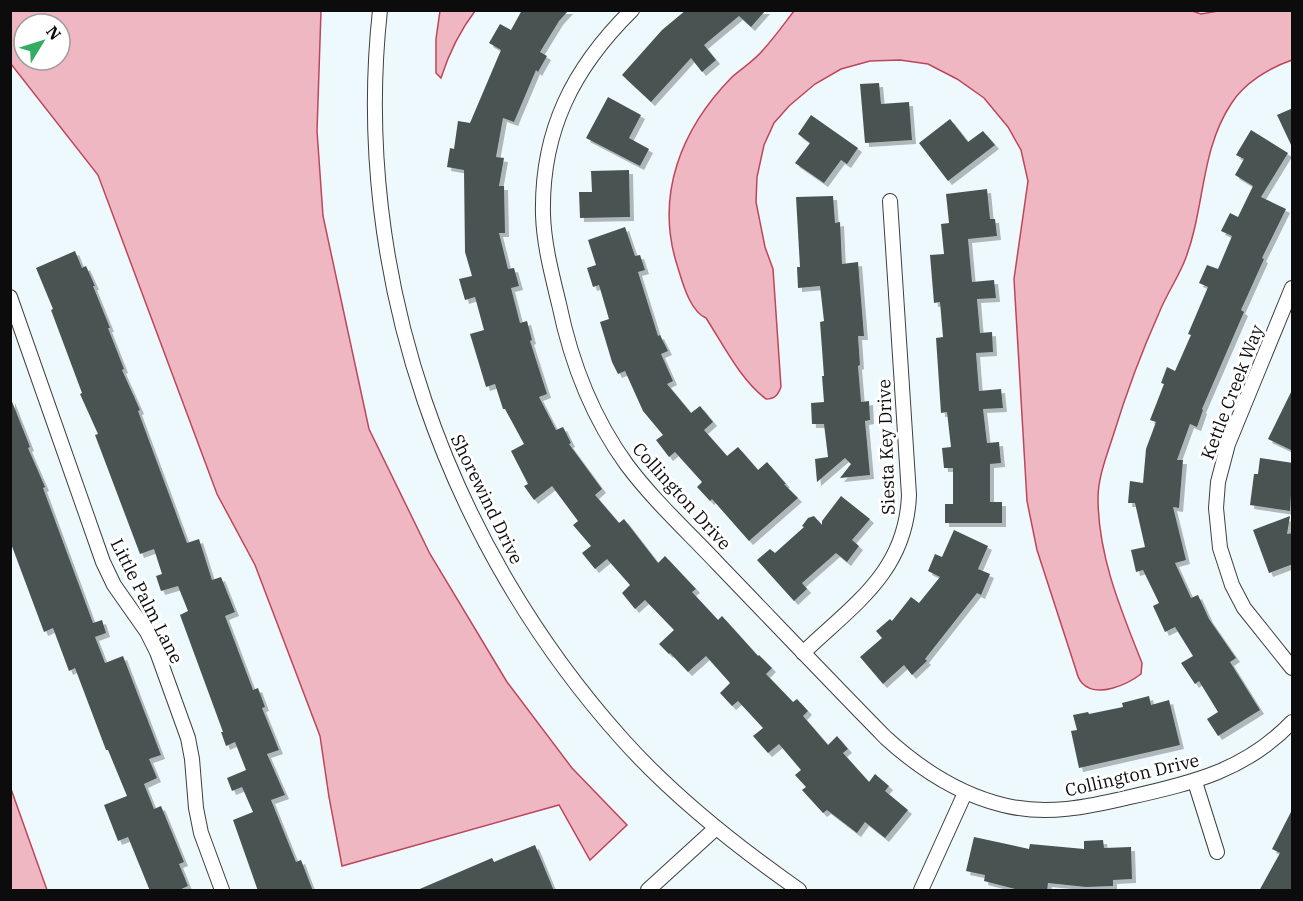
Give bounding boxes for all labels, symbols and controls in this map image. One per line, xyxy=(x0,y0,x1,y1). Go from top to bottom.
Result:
north arrow xyxy=(12,12,72,72)
text: N xyxy=(42,22,66,44)
street label: Kettle Creek Way xyxy=(1196,321,1268,463)
street label: Siesta Key Drive xyxy=(872,379,900,515)
street label: Shorewind Drive xyxy=(446,430,528,568)
street label: Collington Drive xyxy=(628,437,736,555)
street label: Little Palm Lane xyxy=(106,535,188,667)
street label: Collington Drive xyxy=(1063,748,1201,802)

